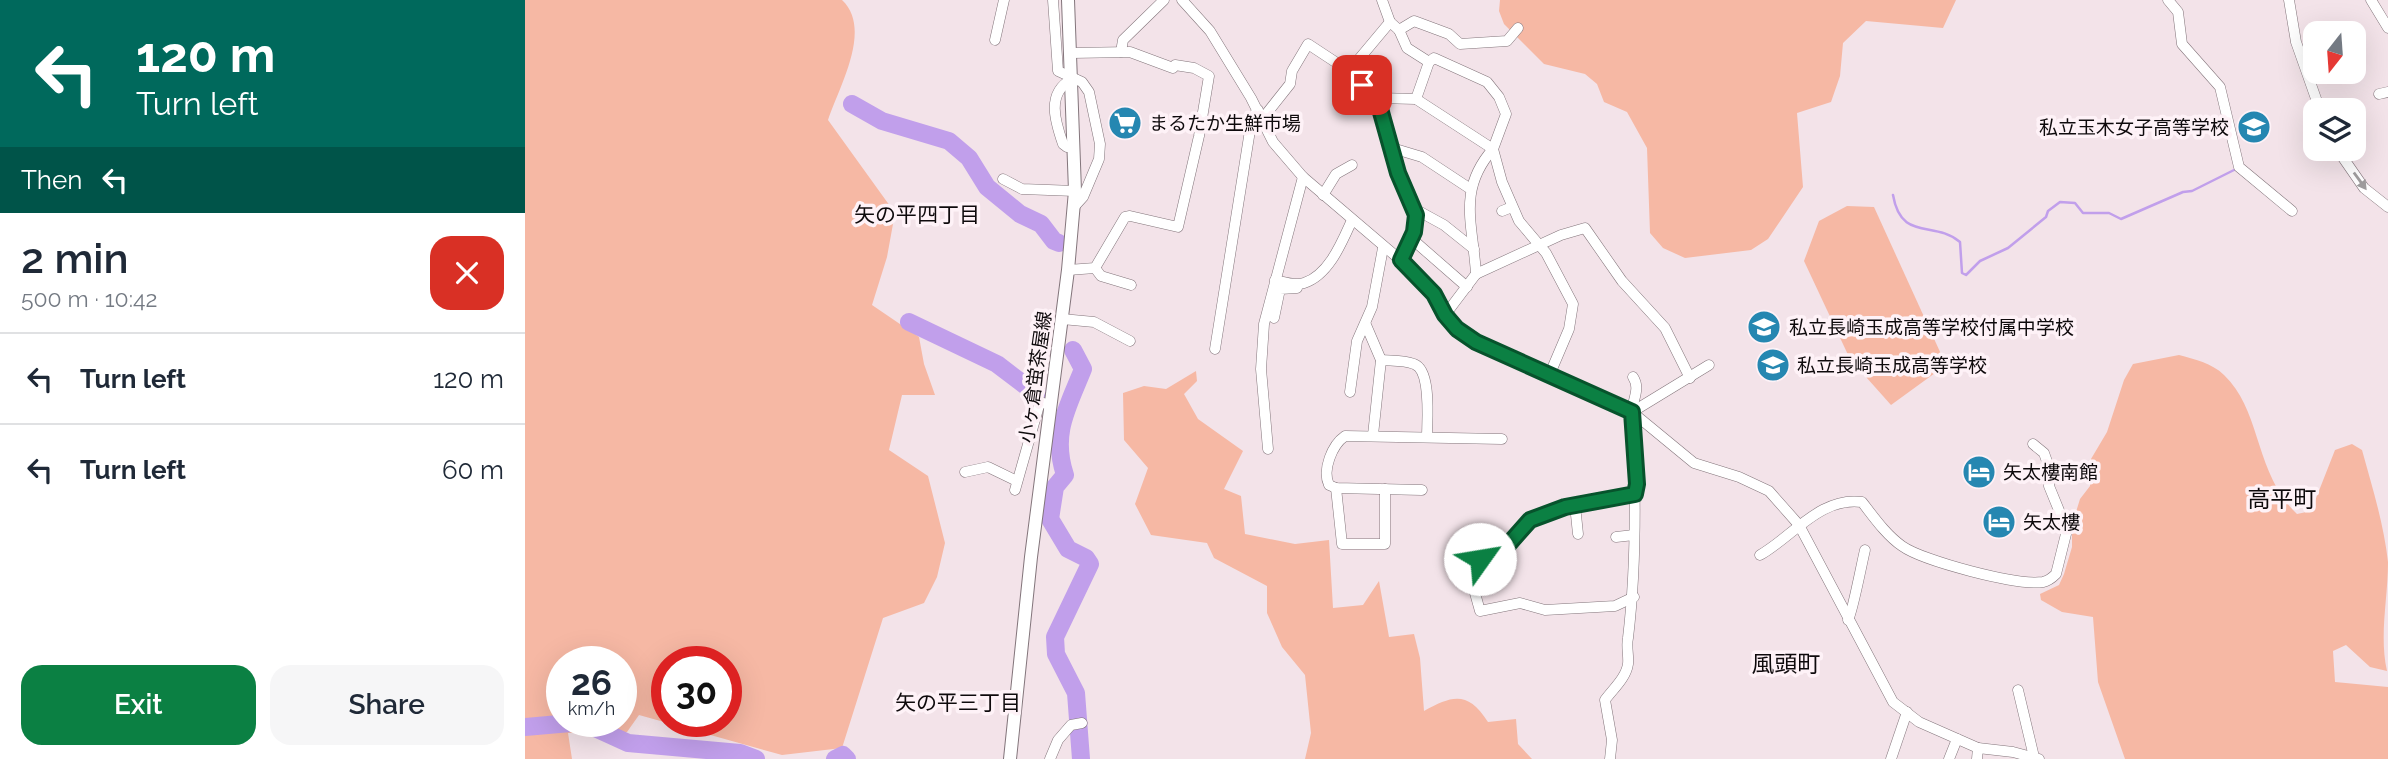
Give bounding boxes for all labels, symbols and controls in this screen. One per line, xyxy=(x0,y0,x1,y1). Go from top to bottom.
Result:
north arrow xyxy=(2303,21,2366,84)
map controls xyxy=(2303,21,2366,161)
text: 120 m xyxy=(136,26,275,83)
icon: left xyxy=(21,28,112,119)
pin xyxy=(1332,55,1392,115)
icon: arrive xyxy=(1343,66,1381,104)
text: Turn left xyxy=(136,85,258,122)
button: layers xyxy=(2303,98,2366,161)
supermarket icon: まるたか生鮮市場 xyxy=(1106,104,1144,142)
school or university icon: 私立玉木女子高等学校 xyxy=(2235,108,2273,146)
place label: まるたか生鮮市場 xyxy=(1149,112,1301,134)
place label: 私立玉木女子高等学校 xyxy=(2039,116,2229,138)
icon: left xyxy=(96,161,134,199)
text: Then xyxy=(21,165,82,195)
one-way arrow xyxy=(2353,171,2367,190)
district label: 矢の平四丁目 xyxy=(854,202,980,227)
text: 2 min xyxy=(21,234,129,283)
button: close xyxy=(430,236,504,310)
text: 500 m · 10:42 xyxy=(21,285,158,312)
school or university icon: 私立長崎玉成高等学校付属中学校 xyxy=(1745,308,1783,346)
street label: 小ヶ倉蛍茶屋線 xyxy=(1015,310,1055,444)
place label: 私立長崎玉成高等学校付属中学校 xyxy=(1789,316,2074,338)
school or university icon: 私立長崎玉成高等学校 xyxy=(1754,346,1792,384)
place label: 私立長崎玉成高等学校 xyxy=(1797,354,1987,376)
icon: left xyxy=(21,360,59,398)
text: Turn left xyxy=(80,364,186,394)
text: 120 m xyxy=(433,364,504,394)
icon: left xyxy=(21,451,59,489)
hotel icon: 矢太樓南館 xyxy=(1960,453,1998,491)
text: Turn left xyxy=(80,455,186,485)
text: 60 m xyxy=(442,455,504,485)
place label: 矢太樓南館 xyxy=(2003,461,2098,483)
district label: 高平町 xyxy=(2248,485,2317,512)
hotel icon: 矢太樓 xyxy=(1980,503,2018,541)
place label: 矢太樓 xyxy=(2023,511,2080,533)
position arrow xyxy=(1443,522,1517,596)
speed limit sign: 30 xyxy=(651,646,742,737)
district label: 風頭町 xyxy=(1752,650,1821,677)
text: 26 xyxy=(571,662,612,703)
button: Exit xyxy=(21,665,256,745)
button: Share xyxy=(270,665,504,745)
district label: 矢の平三丁目 xyxy=(895,690,1021,715)
text: km/h xyxy=(568,698,615,719)

